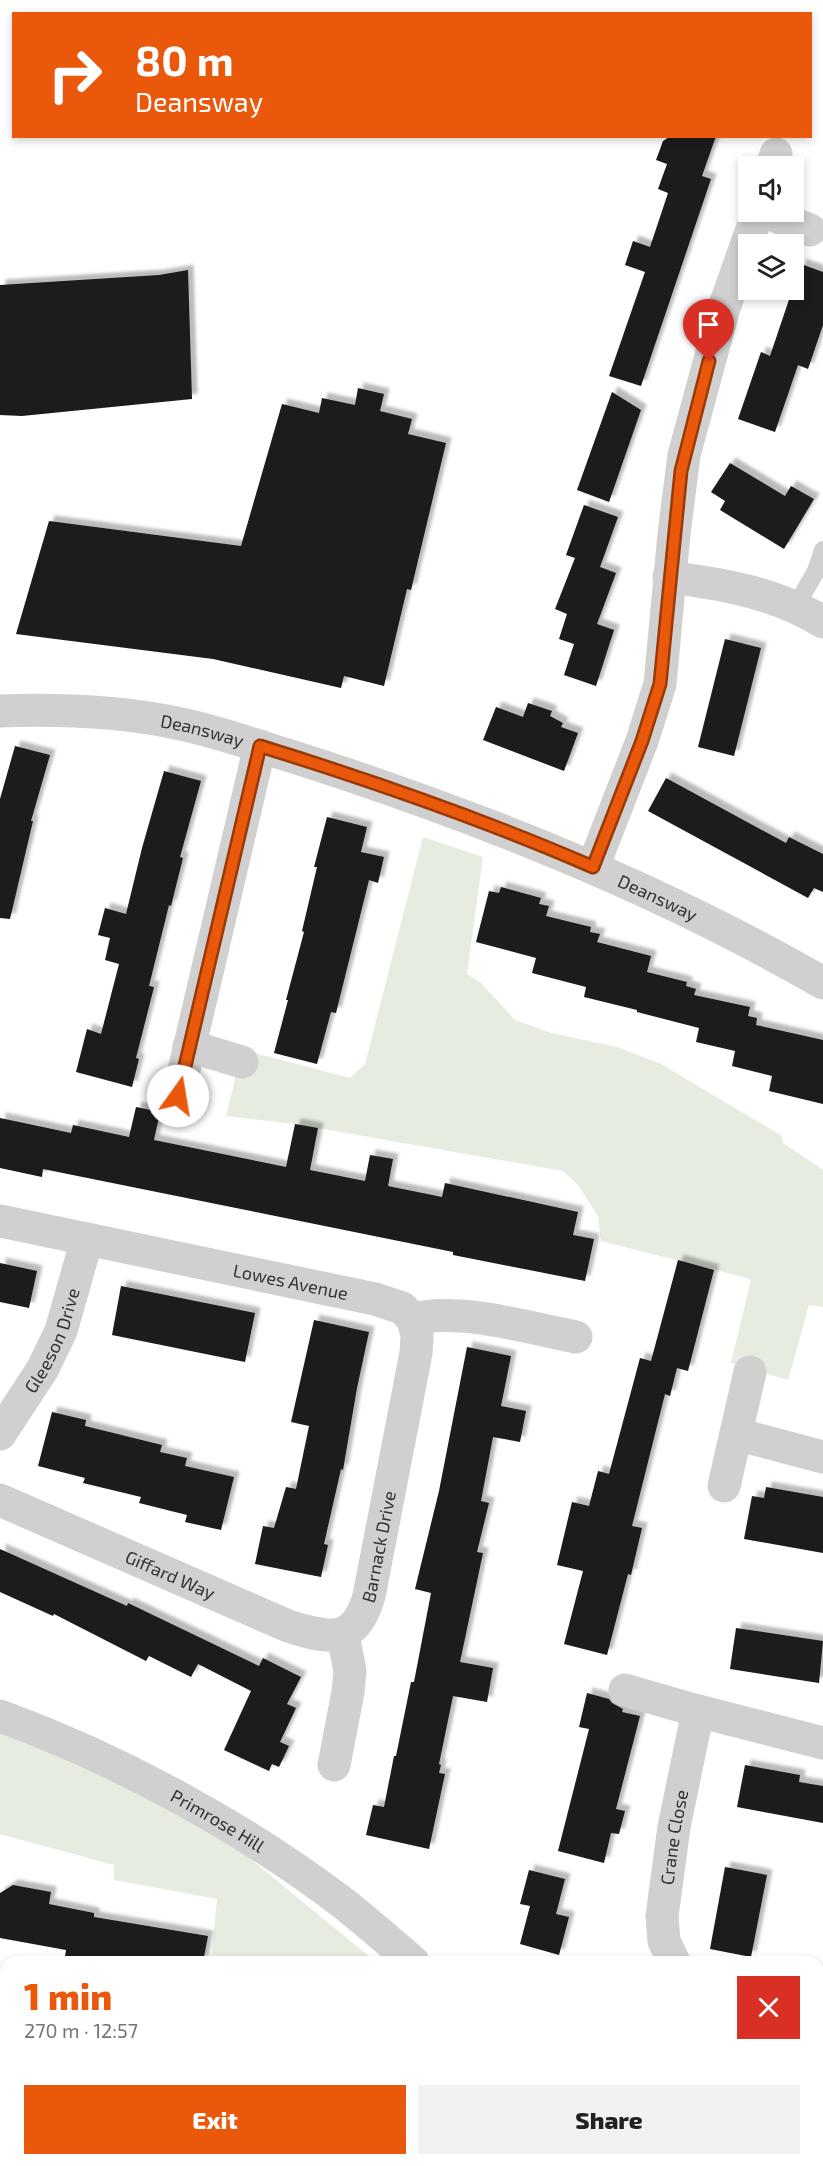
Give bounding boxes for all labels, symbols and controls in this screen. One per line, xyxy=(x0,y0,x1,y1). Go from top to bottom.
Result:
text: 80 m xyxy=(135,34,234,84)
icon: right xyxy=(36,36,114,114)
text: Deansway xyxy=(135,85,263,117)
map controls xyxy=(738,156,804,300)
button: sound xyxy=(738,156,804,222)
button: layers xyxy=(738,234,804,300)
pin xyxy=(683,299,734,361)
icon: arrive xyxy=(692,308,725,341)
street label: Deansway xyxy=(159,709,247,752)
street label: Deansway xyxy=(615,869,702,926)
position arrow xyxy=(146,1064,210,1128)
street label: Lowes Avenue xyxy=(231,1259,350,1304)
street label: Gleeson Drive xyxy=(19,1285,84,1397)
street label: Barnack Drive xyxy=(357,1489,400,1605)
street label: Giffard Way xyxy=(122,1545,219,1604)
street label: Primrose Hill xyxy=(167,1784,270,1857)
street label: Crane Close xyxy=(655,1788,692,1886)
text: 1 min xyxy=(24,1974,112,2017)
button: close xyxy=(737,1976,800,2039)
text: 270 m · 12:57 xyxy=(24,2018,138,2042)
button: Exit xyxy=(24,2085,406,2154)
button: Share xyxy=(418,2085,800,2154)

